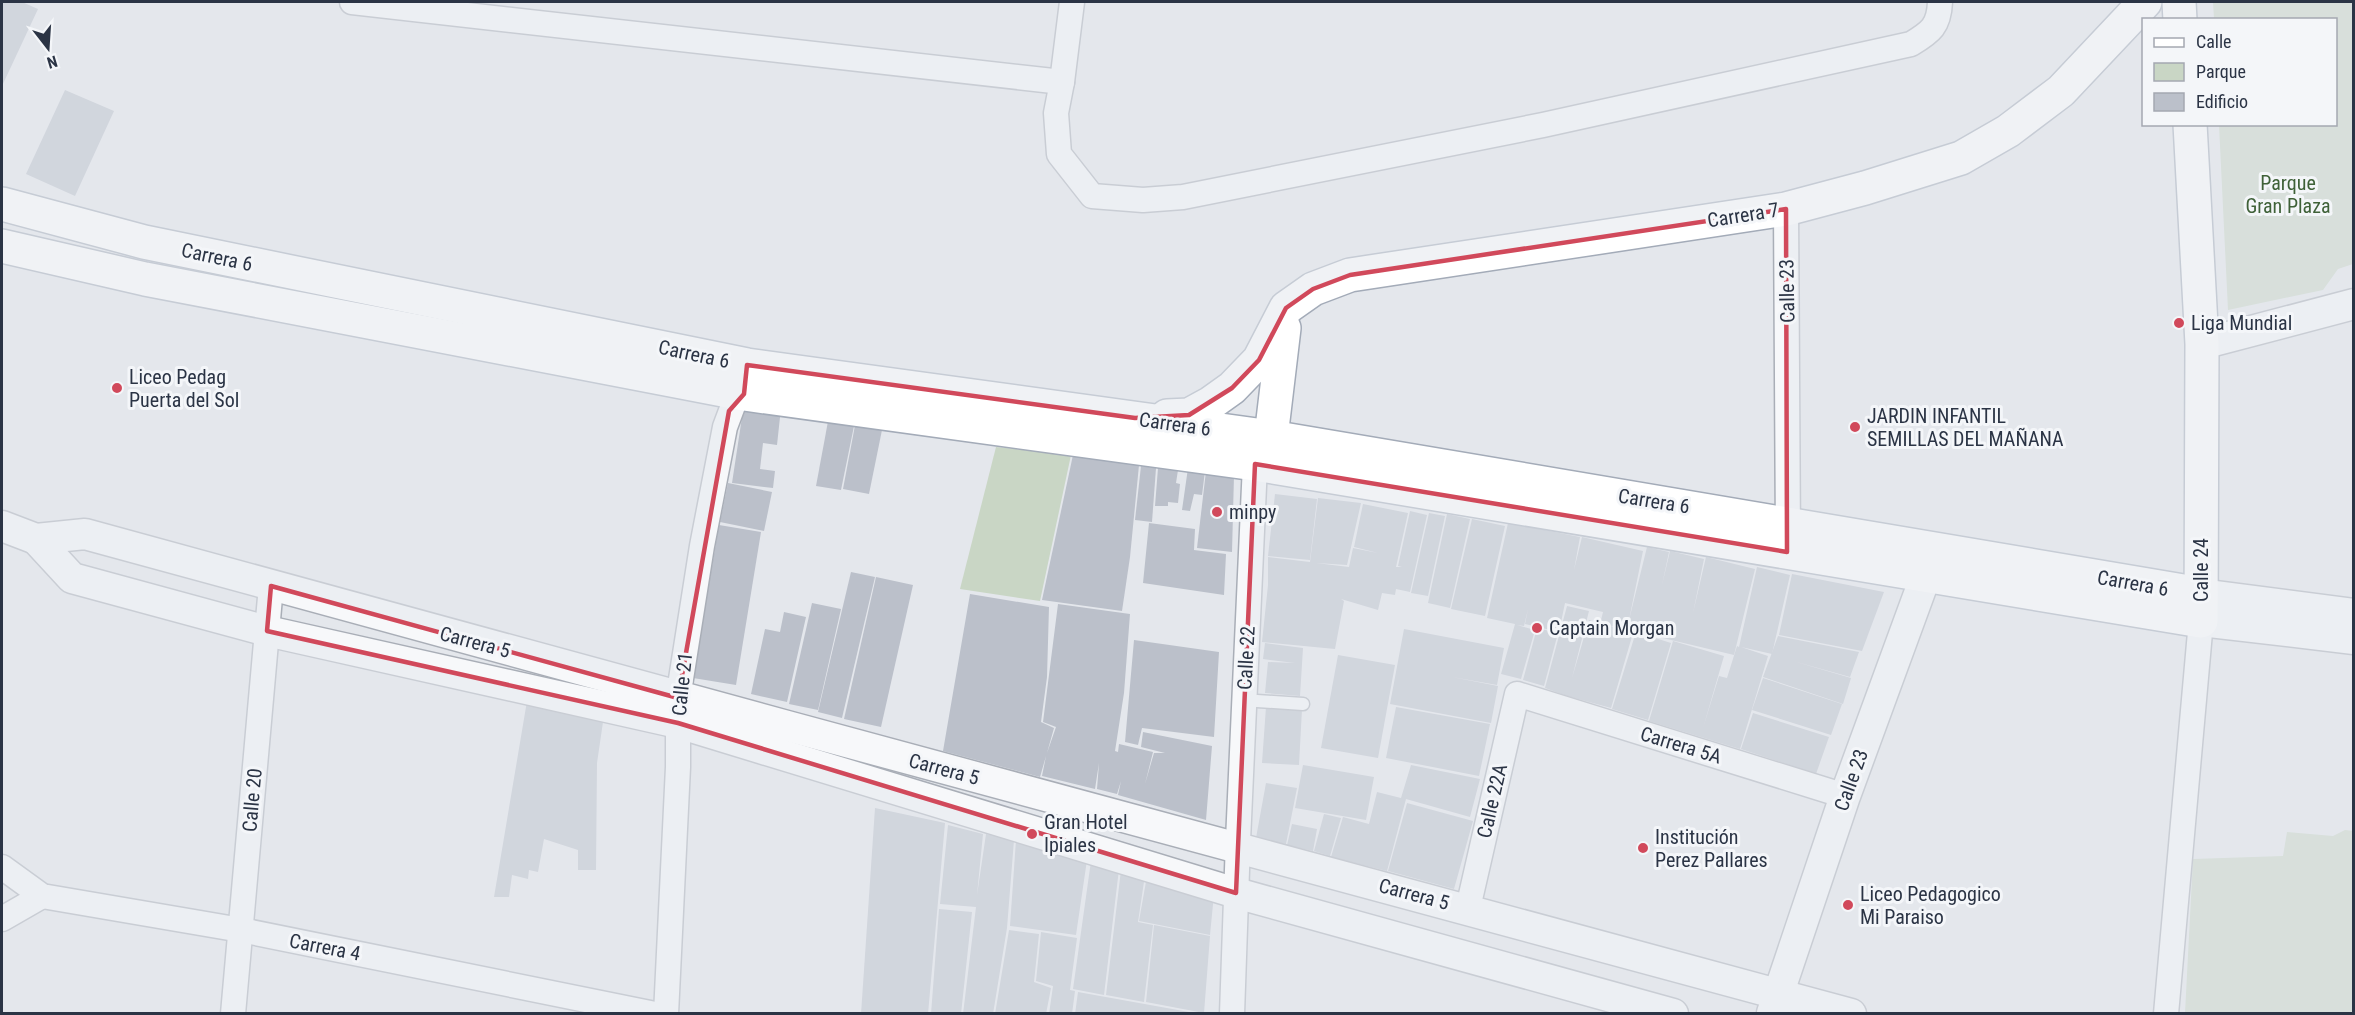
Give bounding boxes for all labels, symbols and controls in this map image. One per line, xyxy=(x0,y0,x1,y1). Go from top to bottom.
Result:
north arrow xyxy=(18,18,78,78)
legend xyxy=(2142,18,2337,126)
text: Calle xyxy=(2196,31,2232,52)
text: N xyxy=(45,51,60,72)
text: Parque xyxy=(2196,61,2246,82)
text: Edificio xyxy=(2196,91,2248,112)
park label: Parque Gran Plaza xyxy=(2246,171,2331,218)
street label: Carrera 7 xyxy=(1706,198,1780,232)
street label: Carrera 6 xyxy=(179,238,255,276)
street label: Calle 23 xyxy=(1774,259,1800,323)
place label: Liga Mundial xyxy=(2191,311,2292,335)
marker: Liga Mundial xyxy=(2172,316,2186,330)
street label: Carrera 6 xyxy=(656,335,732,373)
place label: Liceo Pedag Puerta del Sol xyxy=(129,365,239,412)
marker: Liceo Pedag Puerta del Sol xyxy=(110,381,124,395)
place label: JARDIN INFANTIL SEMILLAS DEL MAÑANA xyxy=(1867,404,2064,451)
street label: Carrera 6 xyxy=(1138,407,1212,441)
marker: JARDIN INFANTIL SEMILLAS DEL MAÑANA xyxy=(1848,420,1862,434)
street label: Carrera 6 xyxy=(1617,484,1691,518)
place label: minpy xyxy=(1229,500,1276,524)
marker: minpy xyxy=(1210,505,1224,519)
street label: Calle 24 xyxy=(2189,538,2213,602)
street label: Carrera 6 xyxy=(2095,565,2171,601)
place label: Captain Morgan xyxy=(1549,616,1674,640)
street label: Carrera 5 xyxy=(437,621,513,663)
marker: Captain Morgan xyxy=(1530,621,1544,635)
street label: Calle 22 xyxy=(1232,625,1260,690)
street label: Calle 21 xyxy=(667,651,697,717)
street label: Carrera 5A xyxy=(1638,721,1725,769)
street label: Calle 23 xyxy=(1829,746,1873,814)
street label: Carrera 5 xyxy=(906,748,982,790)
street label: Calle 22A xyxy=(1472,761,1512,840)
street label: Calle 20 xyxy=(237,767,267,833)
place label: Gran Hotel Ipiales xyxy=(1044,810,1128,857)
place label: Institución Perez Pallares xyxy=(1655,825,1768,872)
marker: Gran Hotel Ipiales xyxy=(1025,827,1039,841)
marker: Institución Perez Pallares xyxy=(1636,841,1650,855)
street label: Carrera 5 xyxy=(1376,873,1452,915)
place label: Liceo Pedagogico Mi Paraiso xyxy=(1860,882,2001,929)
marker: Liceo Pedagogico Mi Paraiso xyxy=(1841,898,1855,912)
street label: Carrera 4 xyxy=(287,928,363,966)

